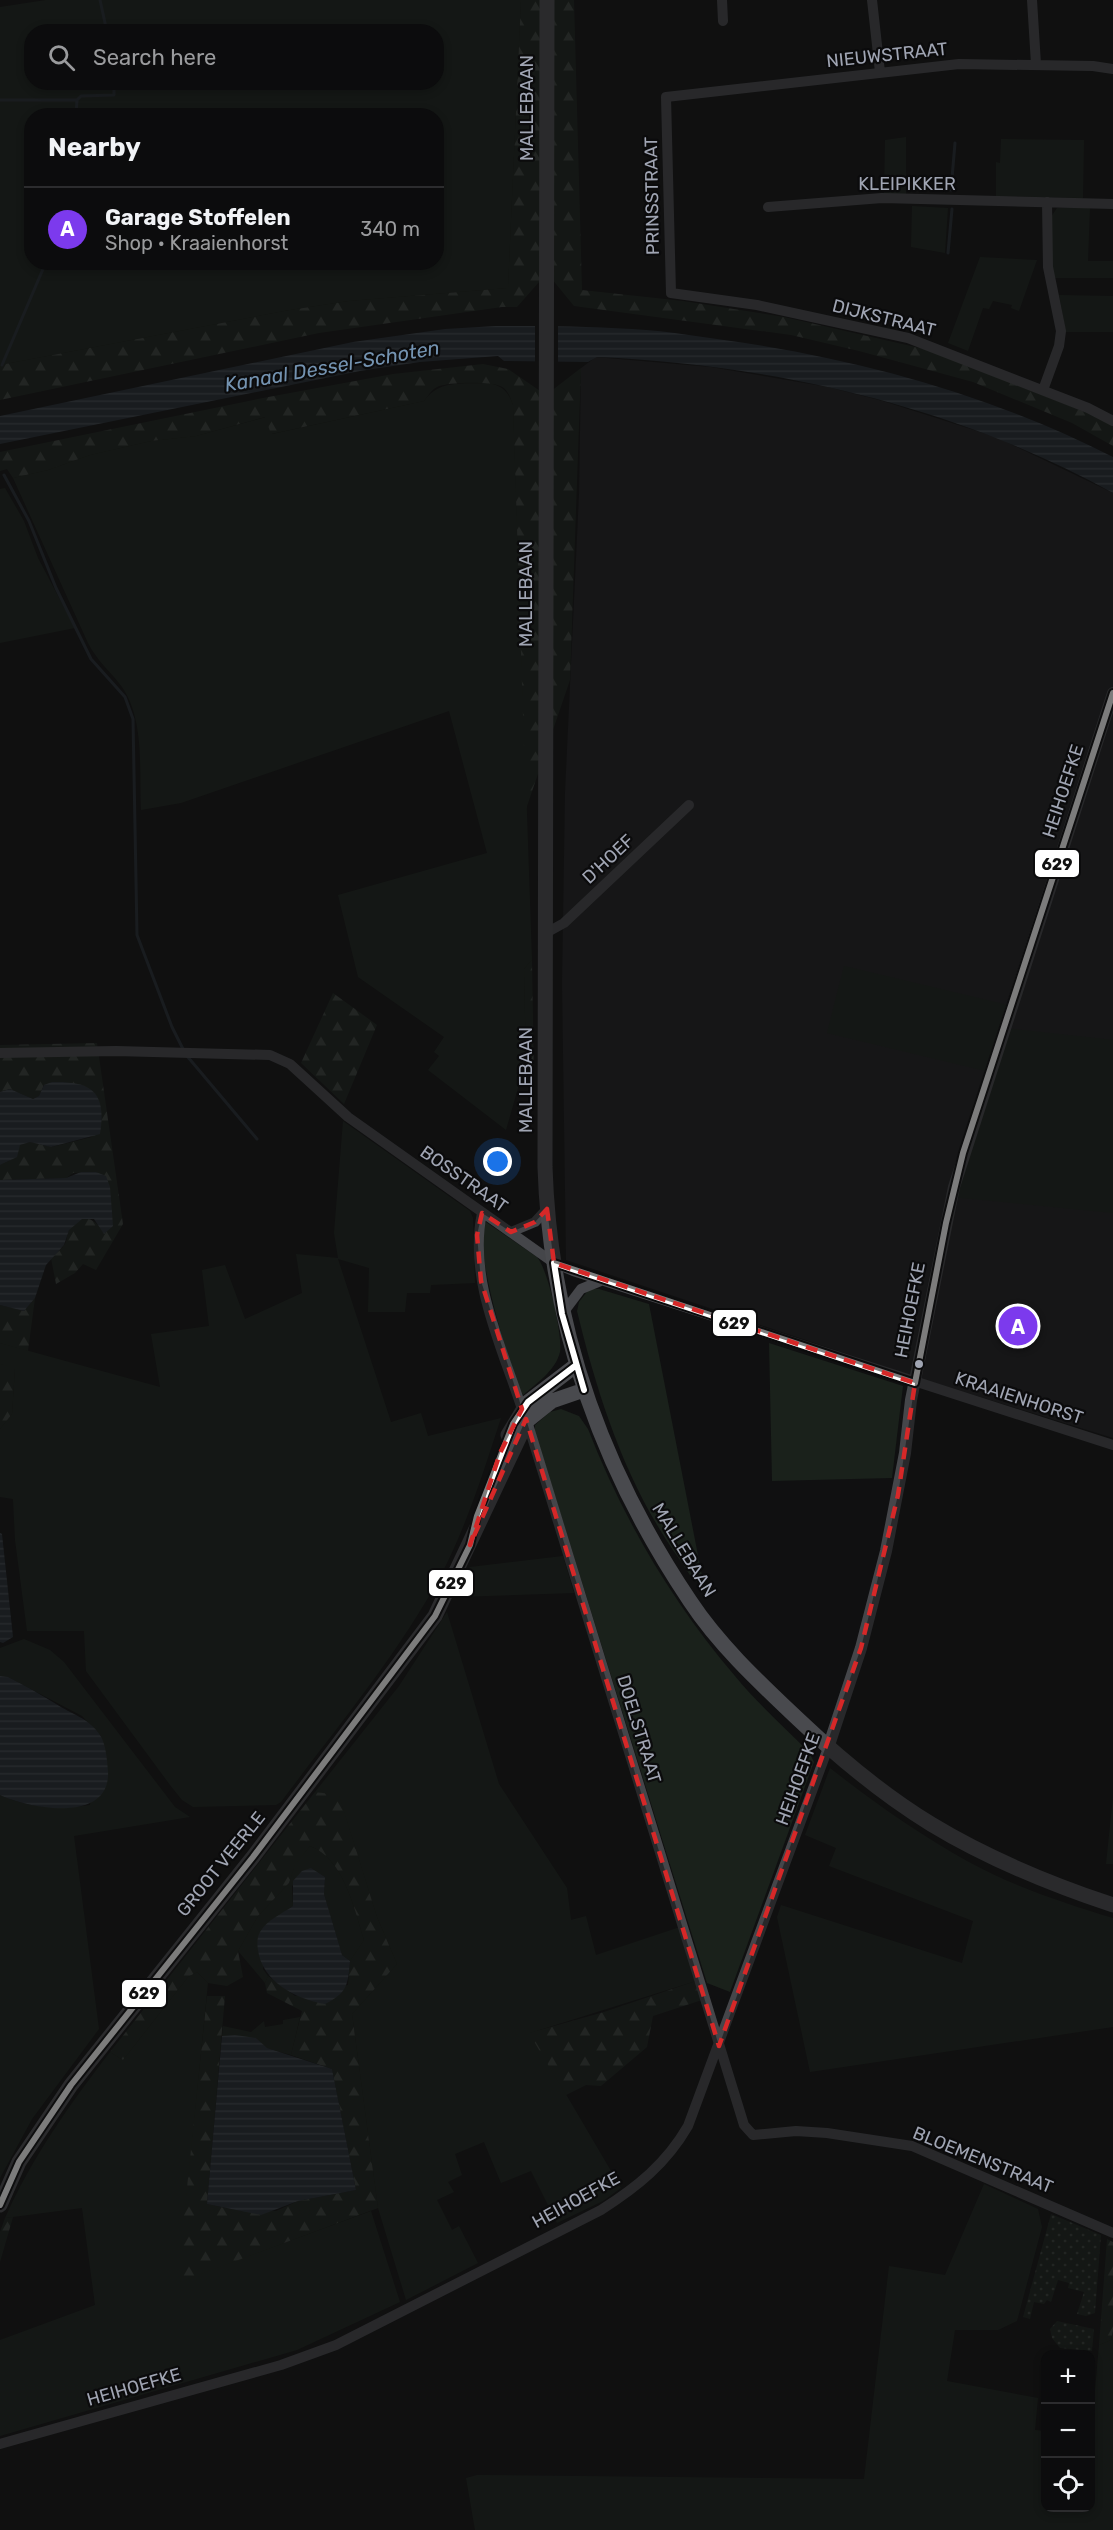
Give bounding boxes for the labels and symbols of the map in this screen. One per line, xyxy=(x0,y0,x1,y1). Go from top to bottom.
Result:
street label: NIEUWSTRAAT xyxy=(825,38,949,72)
street label: MALLEBAAN xyxy=(516,55,538,161)
street label: PRINSSTRAAT xyxy=(640,137,664,255)
street label: KLEIPIKKER xyxy=(858,173,956,195)
street label: DIJKSTRAAT xyxy=(830,295,938,341)
water label: Kanaal Dessel-Schoten xyxy=(223,335,441,397)
street label: MALLEBAAN xyxy=(515,541,537,647)
street label: HEIHOEFKE xyxy=(1038,742,1088,840)
street label: D'HOEF xyxy=(578,830,638,888)
line badge: 629 xyxy=(1034,849,1080,878)
text: 629 xyxy=(1041,855,1073,874)
street label: MALLEBAAN xyxy=(515,1027,537,1133)
street label: BOSSTRAAT xyxy=(416,1141,512,1217)
your location xyxy=(483,1147,512,1176)
street label: HEIHOEFKE xyxy=(890,1260,930,1360)
pin: A xyxy=(998,1304,1038,1348)
line badge: 629 xyxy=(712,1309,757,1337)
text: 629 xyxy=(718,1314,750,1333)
unlabelled marker xyxy=(913,1358,925,1370)
street label: KRAAIENHORST xyxy=(952,1367,1086,1429)
street label: MALLEBAAN xyxy=(647,1499,721,1601)
line badge: 629 xyxy=(428,1569,474,1597)
text: 629 xyxy=(435,1574,467,1593)
street label: DOELSTRAAT xyxy=(612,1672,666,1786)
street label: HEIHOEFKE xyxy=(771,1730,825,1828)
street label: GROOT VEERLE xyxy=(172,1807,270,1921)
line badge: 629 xyxy=(121,1979,167,2008)
text: 629 xyxy=(128,1984,160,2003)
street label: BLOEMENSTRAAT xyxy=(910,2122,1056,2198)
street label: HEIHOEFKE xyxy=(528,2167,624,2233)
street label: HEIHOEFKE xyxy=(84,2363,184,2411)

